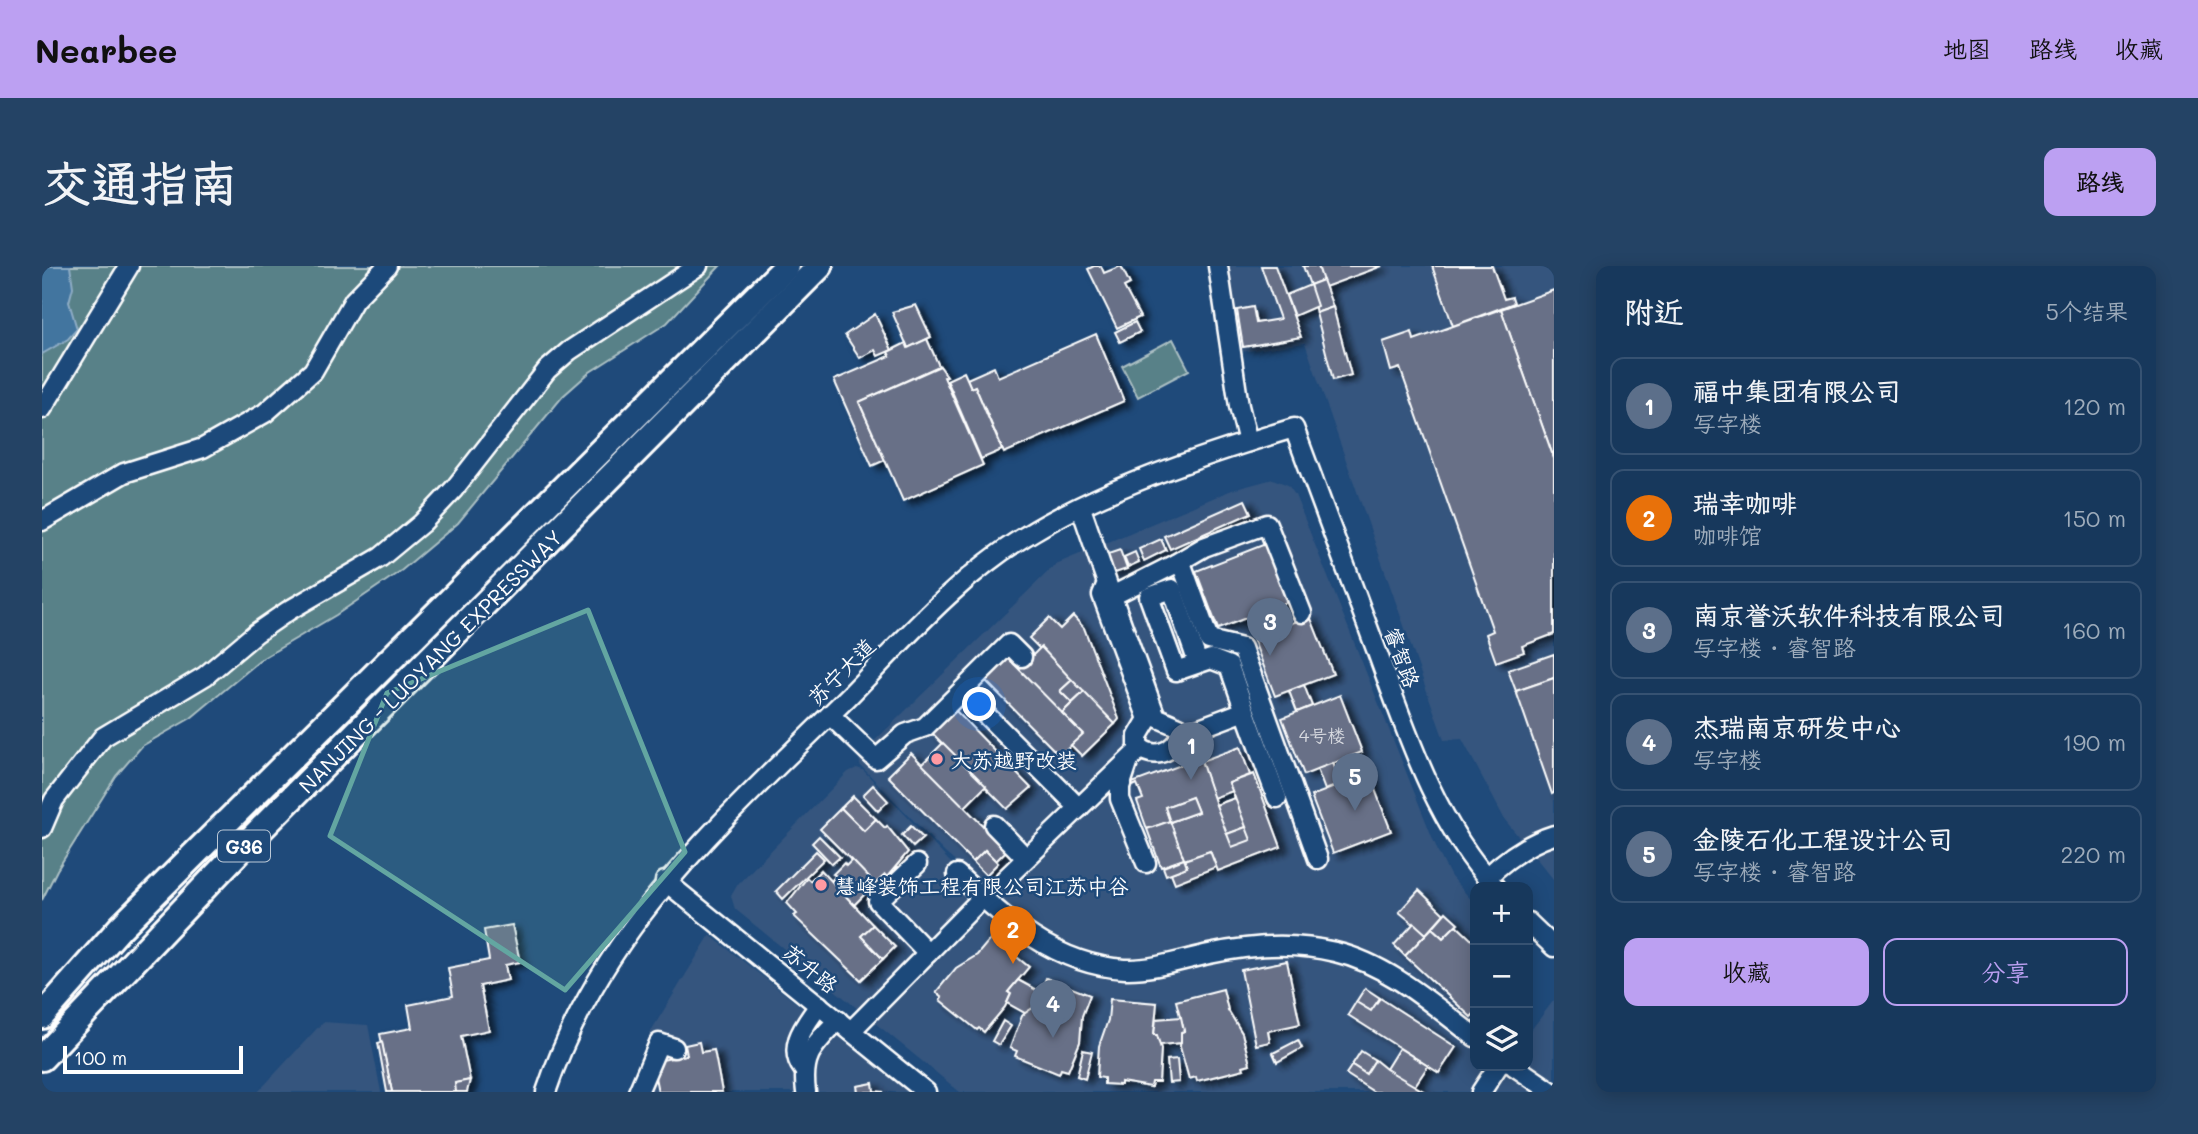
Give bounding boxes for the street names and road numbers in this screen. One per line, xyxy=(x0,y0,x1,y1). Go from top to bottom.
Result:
street label: NANJING - LUOYANG EXPRESSWAY xyxy=(292,523,568,799)
street label: 睿智路 xyxy=(1380,623,1426,691)
street label: 苏宁大道 xyxy=(802,632,880,710)
road number: G36 xyxy=(218,831,270,862)
street label: 苏升路 xyxy=(778,938,844,998)

